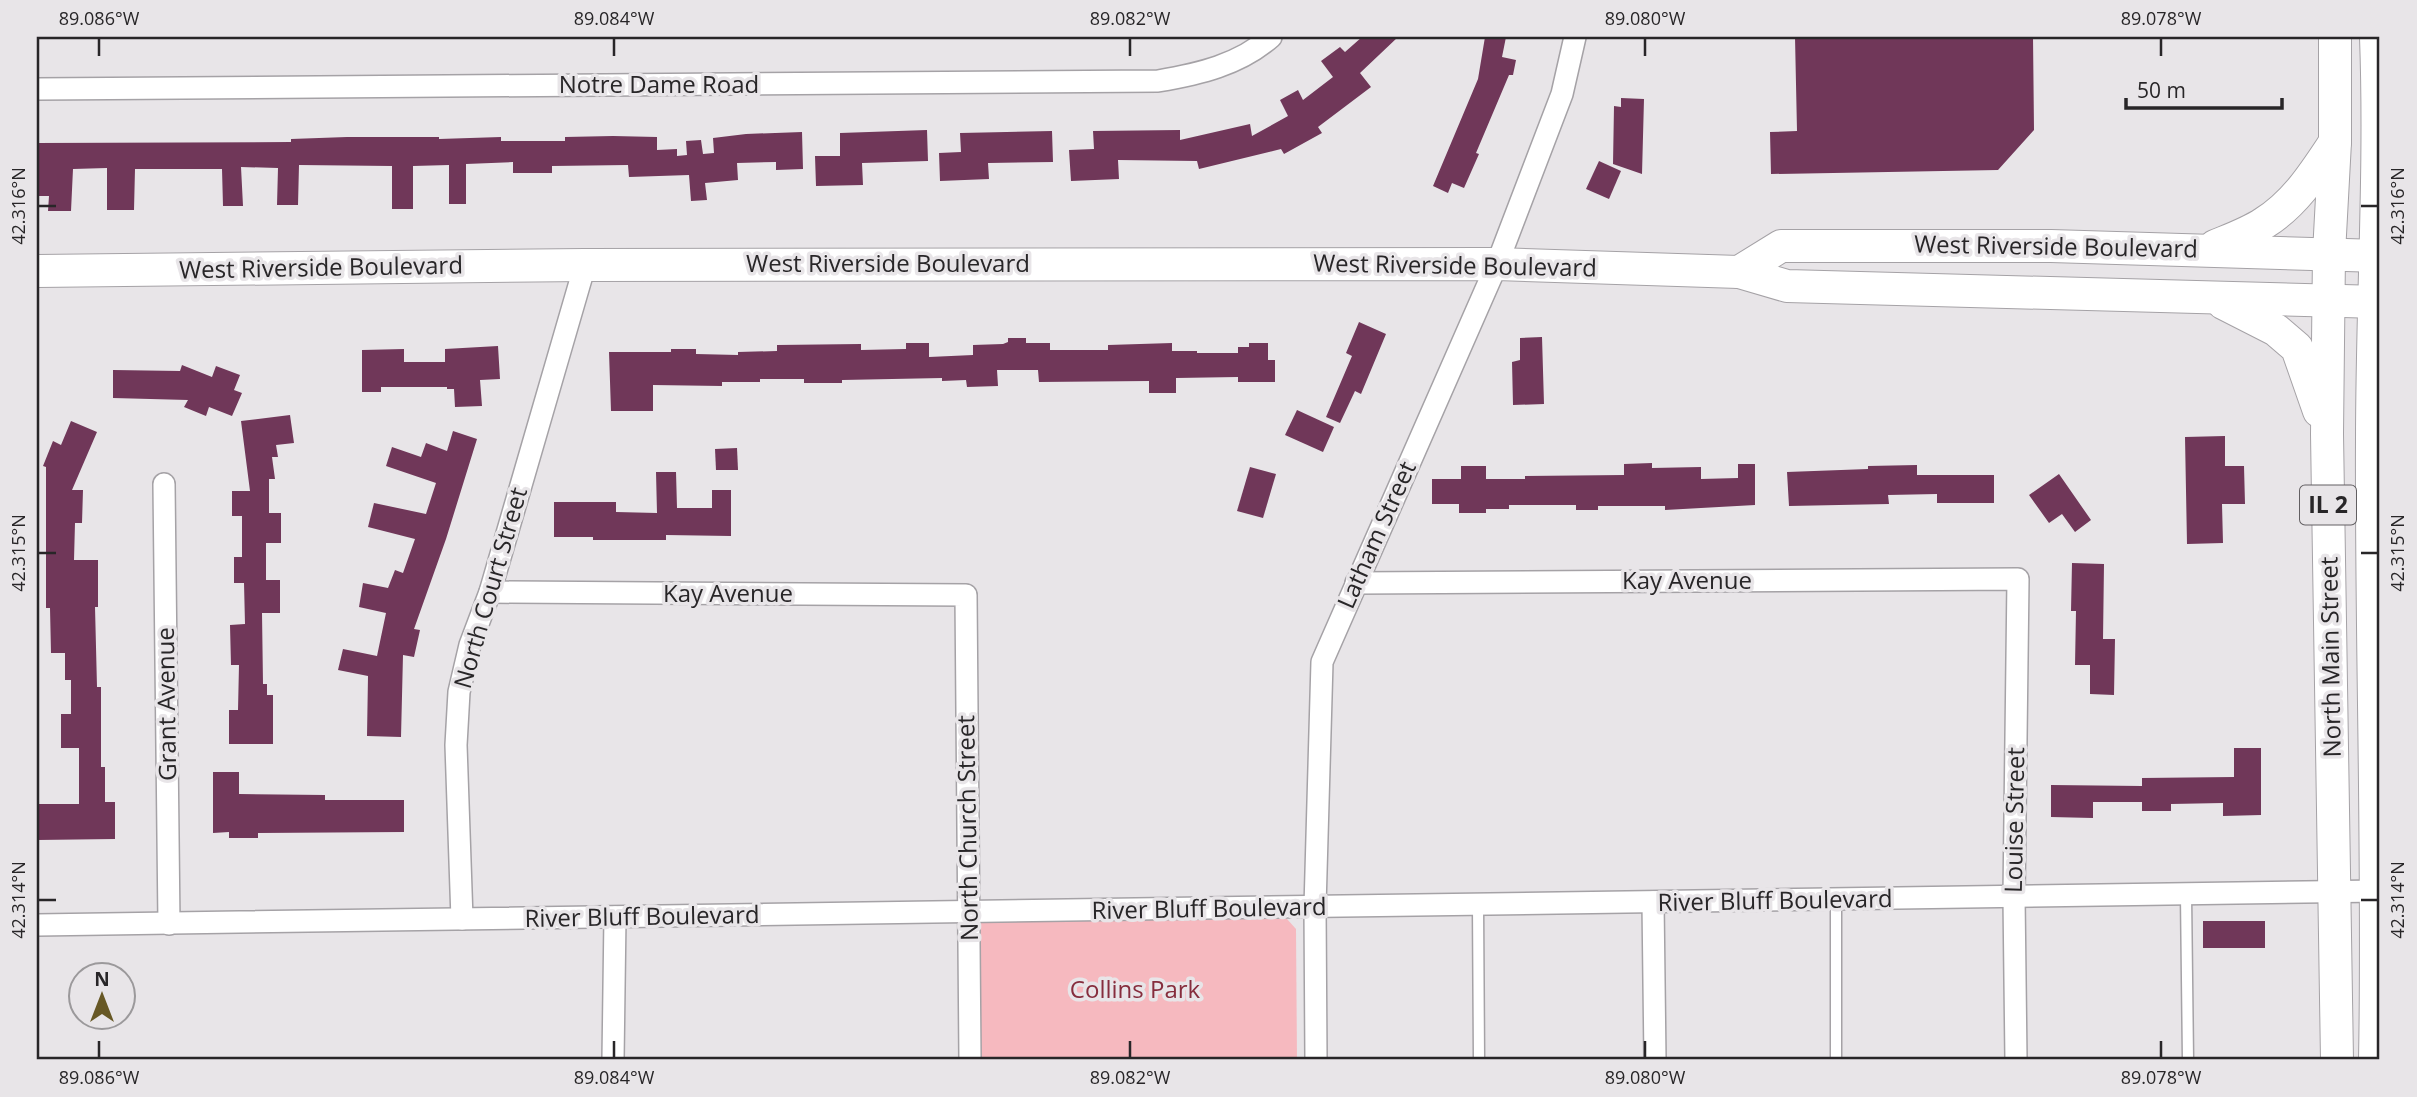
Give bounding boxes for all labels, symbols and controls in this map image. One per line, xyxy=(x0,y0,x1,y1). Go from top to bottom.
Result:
text: 89.086°W xyxy=(59,6,140,30)
text: 89.084°W xyxy=(574,6,655,30)
text: 89.082°W xyxy=(1090,6,1171,30)
text: 89.080°W xyxy=(1605,6,1686,30)
text: 89.078°W xyxy=(2121,6,2202,30)
scale bar xyxy=(2126,66,2282,110)
street label: Notre Dame Road xyxy=(559,67,759,100)
text: 50 m xyxy=(2137,76,2186,104)
text: 42.316°N xyxy=(6,167,30,245)
text: 42.316°N xyxy=(2385,167,2409,245)
street label: West Riverside Boulevard xyxy=(1914,227,2198,264)
street label: West Riverside Boulevard xyxy=(746,246,1030,279)
street label: West Riverside Boulevard xyxy=(1313,246,1597,283)
street label: West Riverside Boulevard xyxy=(179,248,463,285)
street label: Latham Street xyxy=(1328,456,1423,613)
street label: North Court Street xyxy=(445,483,534,692)
road number: IL 2 xyxy=(2300,485,2356,524)
text: 42.315°N xyxy=(6,514,30,592)
text: 42.315°N xyxy=(2385,514,2409,592)
street label: North Main Street xyxy=(2311,556,2348,758)
street label: Kay Avenue xyxy=(1622,563,1752,596)
street label: Kay Avenue xyxy=(663,576,793,609)
street label: Grant Avenue xyxy=(148,627,183,781)
street label: North Church Street xyxy=(948,715,985,941)
street label: Louise Street xyxy=(1996,747,2031,893)
text: 42.314°N xyxy=(6,861,30,939)
text: 42.314°N xyxy=(2385,861,2409,939)
street label: River Bluff Boulevard xyxy=(1657,881,1893,918)
street label: River Bluff Boulevard xyxy=(1091,889,1327,926)
street label: River Bluff Boulevard xyxy=(524,897,760,934)
north arrow xyxy=(66,960,136,1030)
text: N xyxy=(94,966,110,992)
park label: Collins Park xyxy=(1070,972,1201,1005)
text: 89.086°W xyxy=(59,1065,140,1089)
text: 89.084°W xyxy=(574,1065,655,1089)
text: 89.082°W xyxy=(1090,1065,1171,1089)
text: 89.080°W xyxy=(1605,1065,1686,1089)
text: 89.078°W xyxy=(2121,1065,2202,1089)

